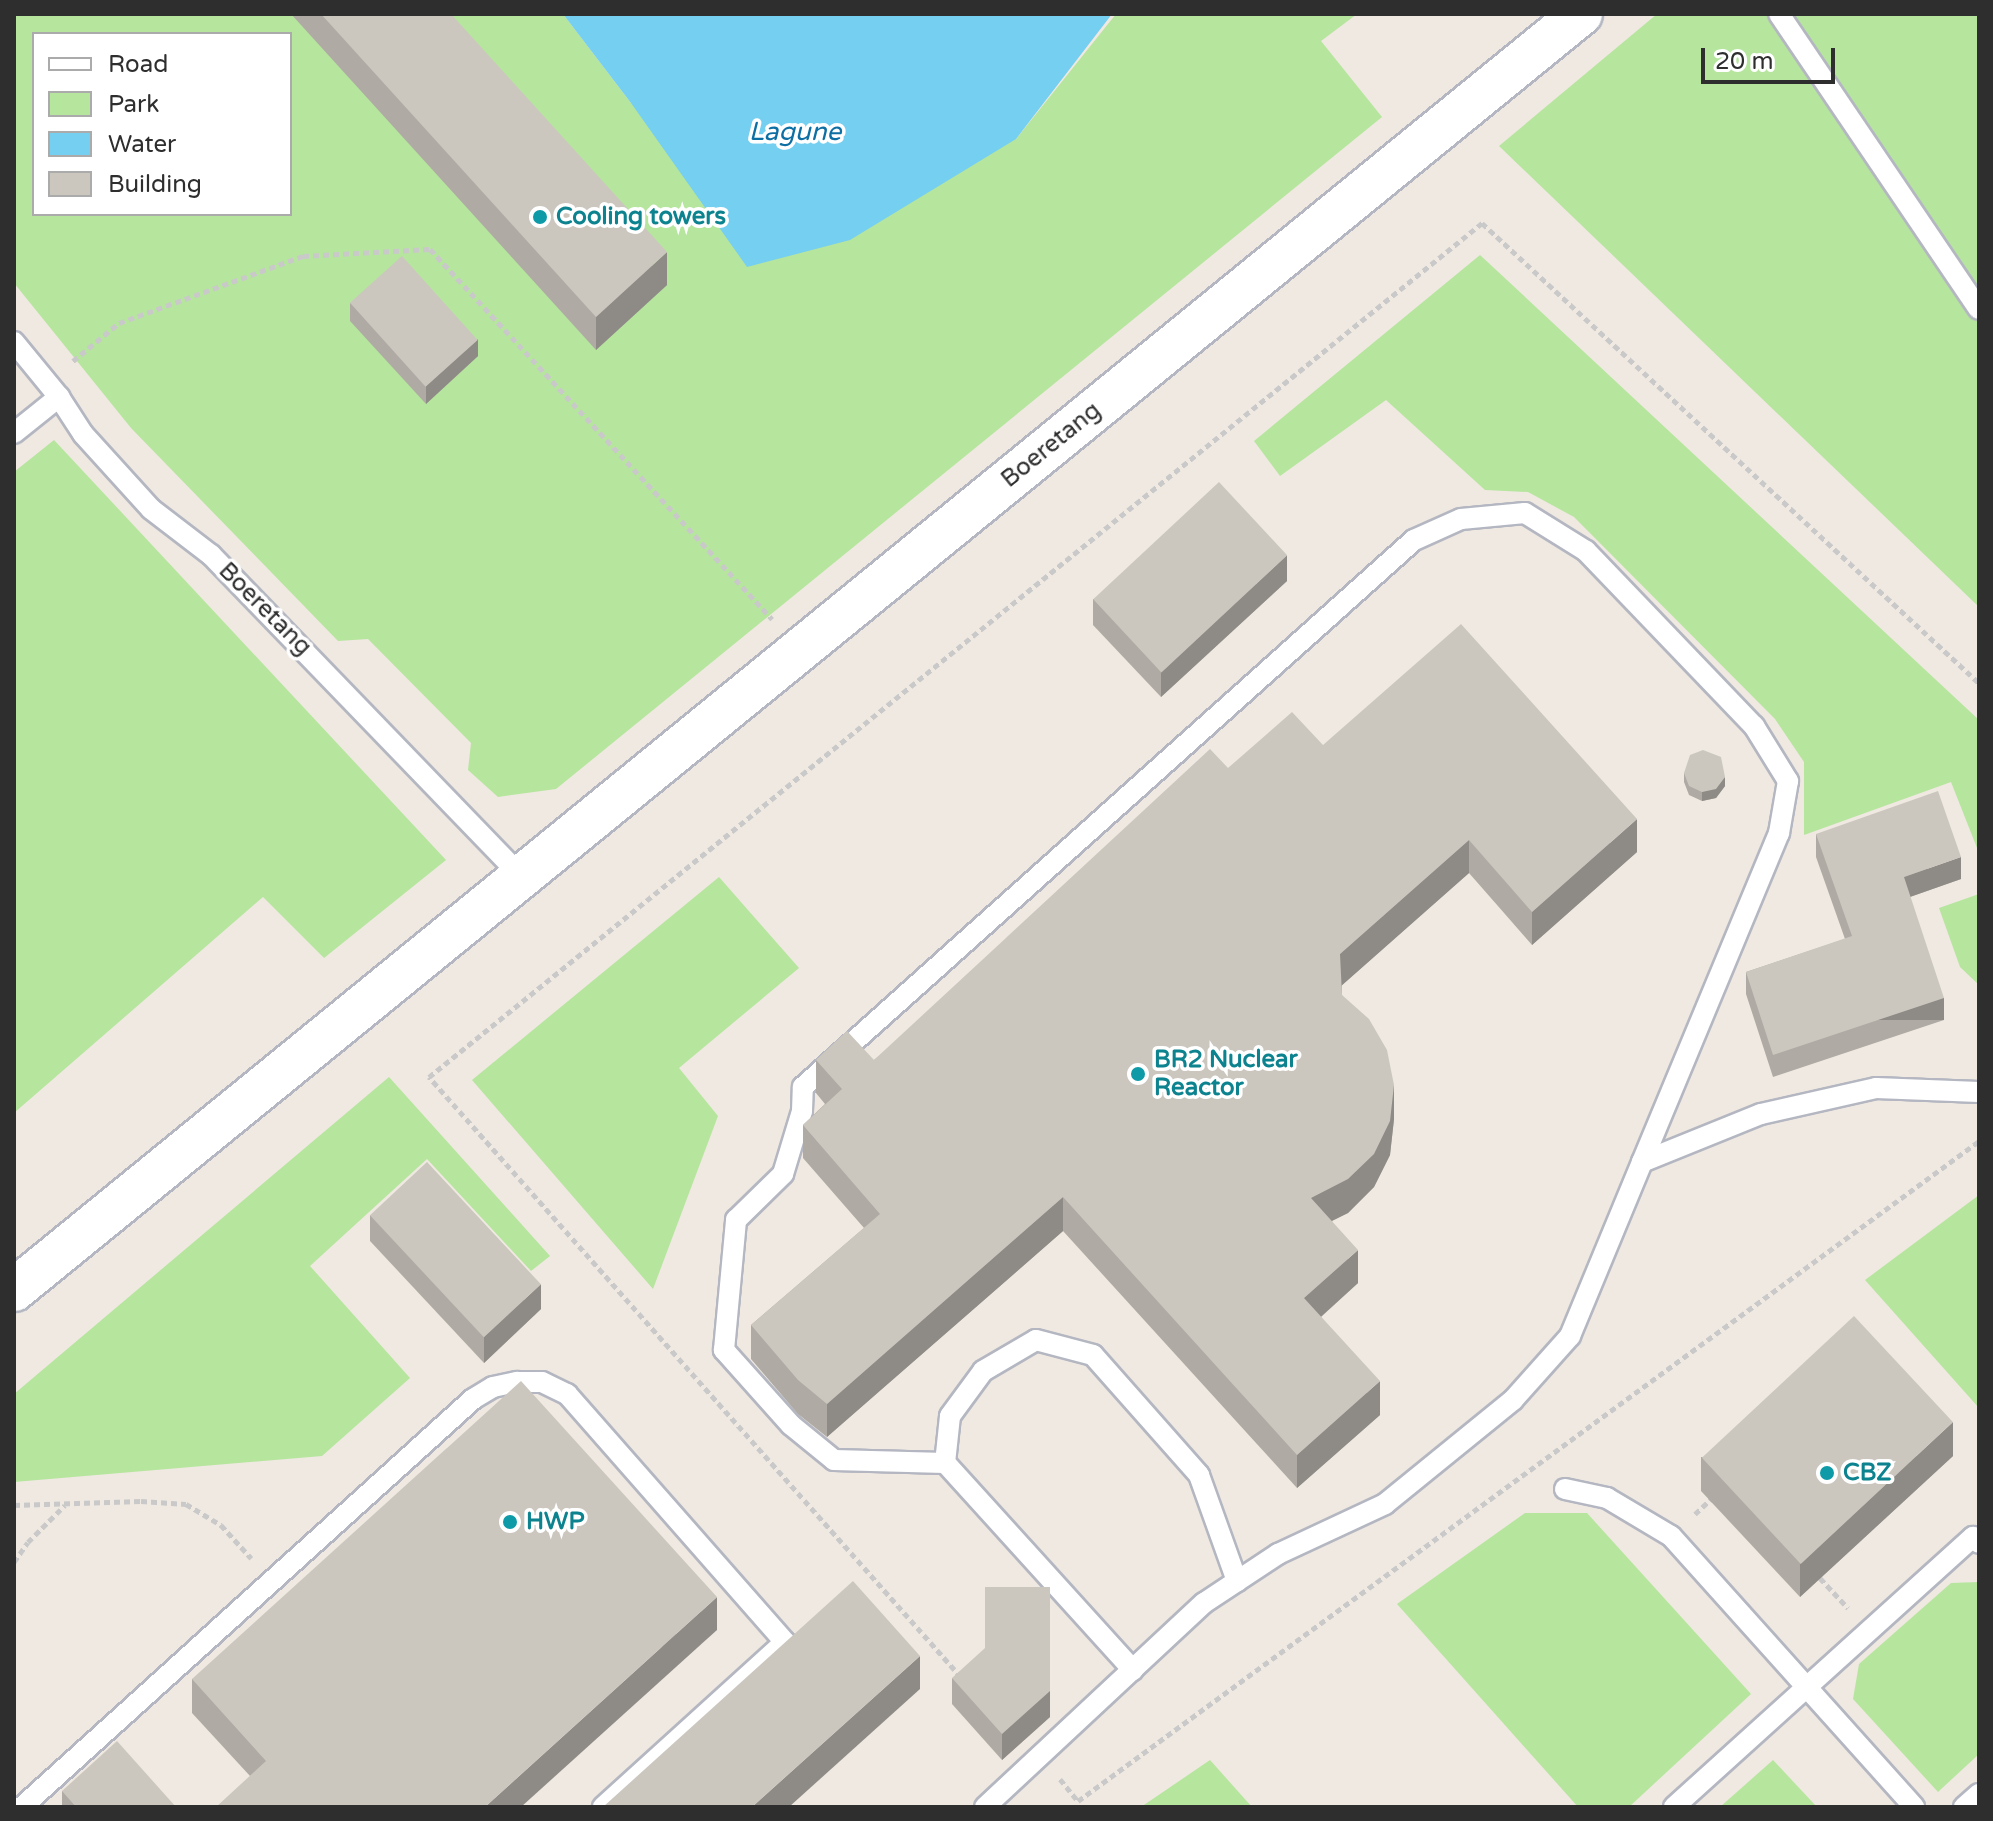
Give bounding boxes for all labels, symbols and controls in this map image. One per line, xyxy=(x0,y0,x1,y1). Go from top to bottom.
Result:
legend xyxy=(32,32,292,216)
scale bar xyxy=(1705,32,1839,82)
text: 20 m xyxy=(1715,47,1773,76)
text: Road xyxy=(108,50,168,79)
text: Park xyxy=(108,90,159,119)
water label: Lagune xyxy=(749,116,841,148)
text: Water xyxy=(108,130,176,159)
text: Building xyxy=(108,170,202,199)
place label: Cooling towers xyxy=(556,203,726,231)
marker: Cooling towers xyxy=(531,208,549,226)
street label: Boeretang xyxy=(995,396,1107,494)
street label: Boeretang xyxy=(213,557,317,661)
place label: BR2 Nuclear Reactor xyxy=(1154,1046,1298,1102)
marker: BR2 Nuclear Reactor xyxy=(1129,1065,1147,1083)
place label: CBZ xyxy=(1843,1459,1892,1487)
marker: CBZ xyxy=(1818,1464,1836,1482)
place label: HWP xyxy=(526,1508,585,1536)
marker: HWP xyxy=(501,1513,519,1531)

